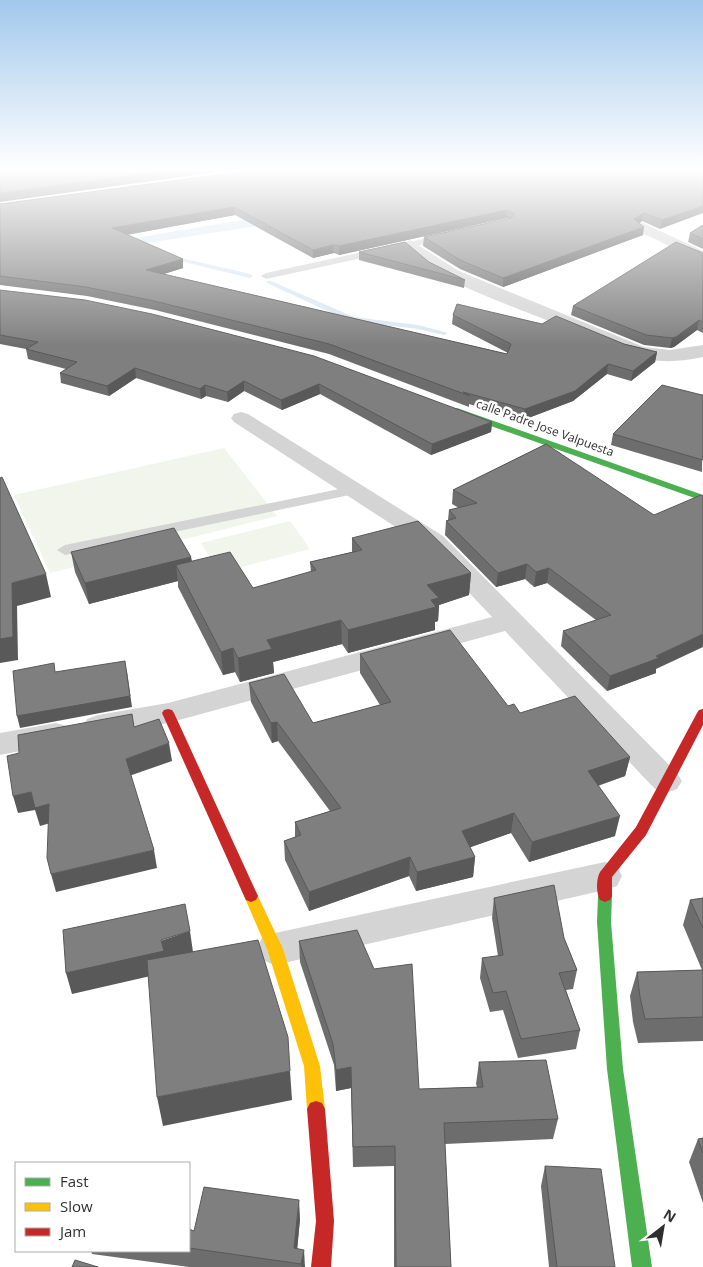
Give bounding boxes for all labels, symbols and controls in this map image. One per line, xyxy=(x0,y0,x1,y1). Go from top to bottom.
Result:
street label: calle Padre Jose Valpuesta xyxy=(474,395,616,460)
legend xyxy=(15,1162,190,1252)
text: Fast xyxy=(60,1171,89,1191)
text: Slow xyxy=(60,1196,93,1216)
north arrow xyxy=(638,1202,688,1252)
text: N xyxy=(660,1204,680,1227)
text: Jam xyxy=(58,1221,86,1241)

